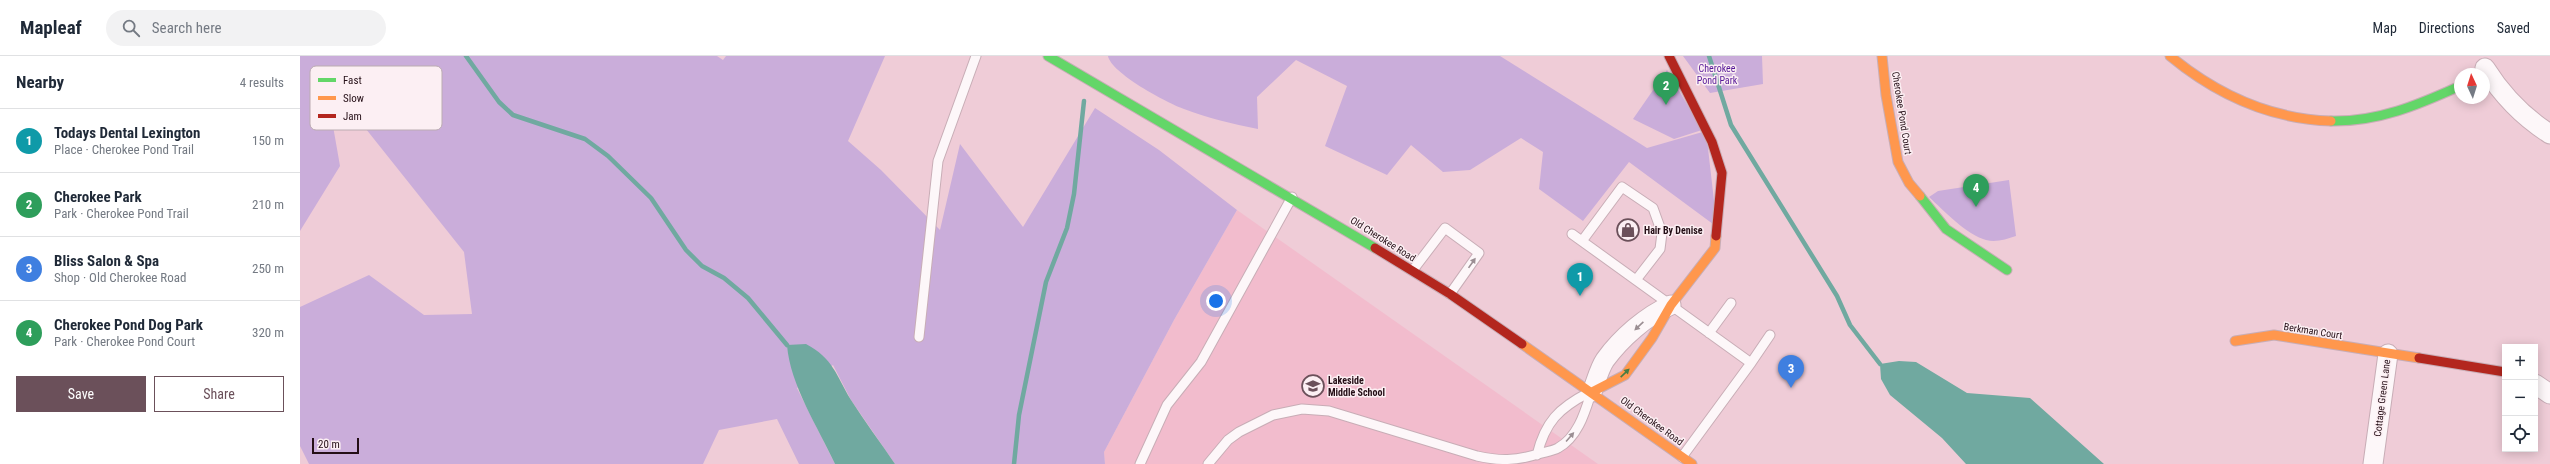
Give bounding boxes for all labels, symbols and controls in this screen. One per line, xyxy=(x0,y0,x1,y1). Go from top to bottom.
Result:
search box xyxy=(106,10,386,46)
text: Mapleaf xyxy=(20,16,82,39)
icon: search xyxy=(120,17,142,39)
text: Search here xyxy=(152,19,222,37)
text: Map xyxy=(2373,20,2397,36)
text: Directions xyxy=(2419,20,2475,36)
text: Saved xyxy=(2497,20,2530,36)
park label: Cherokee Pond Park xyxy=(1697,63,1738,86)
legend xyxy=(310,66,442,130)
north arrow xyxy=(2454,68,2490,104)
street label: Cherokee Pond Court xyxy=(1890,71,1914,155)
text: Nearby xyxy=(16,72,64,92)
pin: 2 xyxy=(1653,72,1679,105)
text: Fast xyxy=(343,74,362,87)
text: 4 results xyxy=(240,75,284,90)
text: Slow xyxy=(343,92,364,105)
text: Jam xyxy=(343,110,362,123)
text: Todays Dental Lexington xyxy=(54,124,200,142)
text: 1 xyxy=(26,133,32,148)
text: 150 m xyxy=(252,133,284,148)
text: Place · Cherokee Pond Trail xyxy=(54,142,194,157)
pin: 4 xyxy=(1963,174,1989,207)
text: Cherokee Park xyxy=(54,188,142,206)
text: 2 xyxy=(26,197,32,212)
text: 210 m xyxy=(252,197,284,212)
text: Park · Cherokee Pond Trail xyxy=(54,206,189,221)
street label: Old Cherokee Road xyxy=(1348,214,1418,264)
shop icon: Hair By Denise xyxy=(1615,217,1641,243)
place label: Hair By Denise xyxy=(1644,225,1703,236)
text: Bliss Salon & Spa xyxy=(54,252,159,270)
one-way arrow xyxy=(1468,257,1476,268)
text: 3 xyxy=(26,261,32,276)
text: 250 m xyxy=(252,261,284,276)
pin: 1 xyxy=(1567,263,1593,296)
text: Shop · Old Cherokee Road xyxy=(54,270,186,285)
your location xyxy=(1206,291,1226,311)
text: Cherokee Pond Dog Park xyxy=(54,316,203,334)
one-way arrow xyxy=(1634,321,1644,331)
street label: Berkman Court xyxy=(2283,321,2343,341)
text: 4 xyxy=(26,325,32,340)
text: 320 m xyxy=(252,325,284,340)
text: Park · Cherokee Pond Court xyxy=(54,334,195,349)
map controls xyxy=(2502,344,2538,452)
button: + xyxy=(2502,344,2538,380)
pin: 3 xyxy=(1778,355,1804,388)
street label: Cottage Green Lane xyxy=(2372,358,2392,437)
one-way arrow xyxy=(1620,368,1630,377)
school or university icon: Lakeside Middle School xyxy=(1300,373,1326,399)
place label: Lakeside Middle School xyxy=(1328,375,1385,398)
button: Save xyxy=(16,376,146,412)
button: Share xyxy=(154,376,284,412)
button: − xyxy=(2502,380,2538,416)
street label: Old Cherokee Road xyxy=(1618,395,1686,447)
button: locate xyxy=(2502,416,2538,452)
one-way arrow xyxy=(1565,432,1574,441)
scale bar xyxy=(312,436,359,455)
text: 20 m xyxy=(318,438,340,451)

